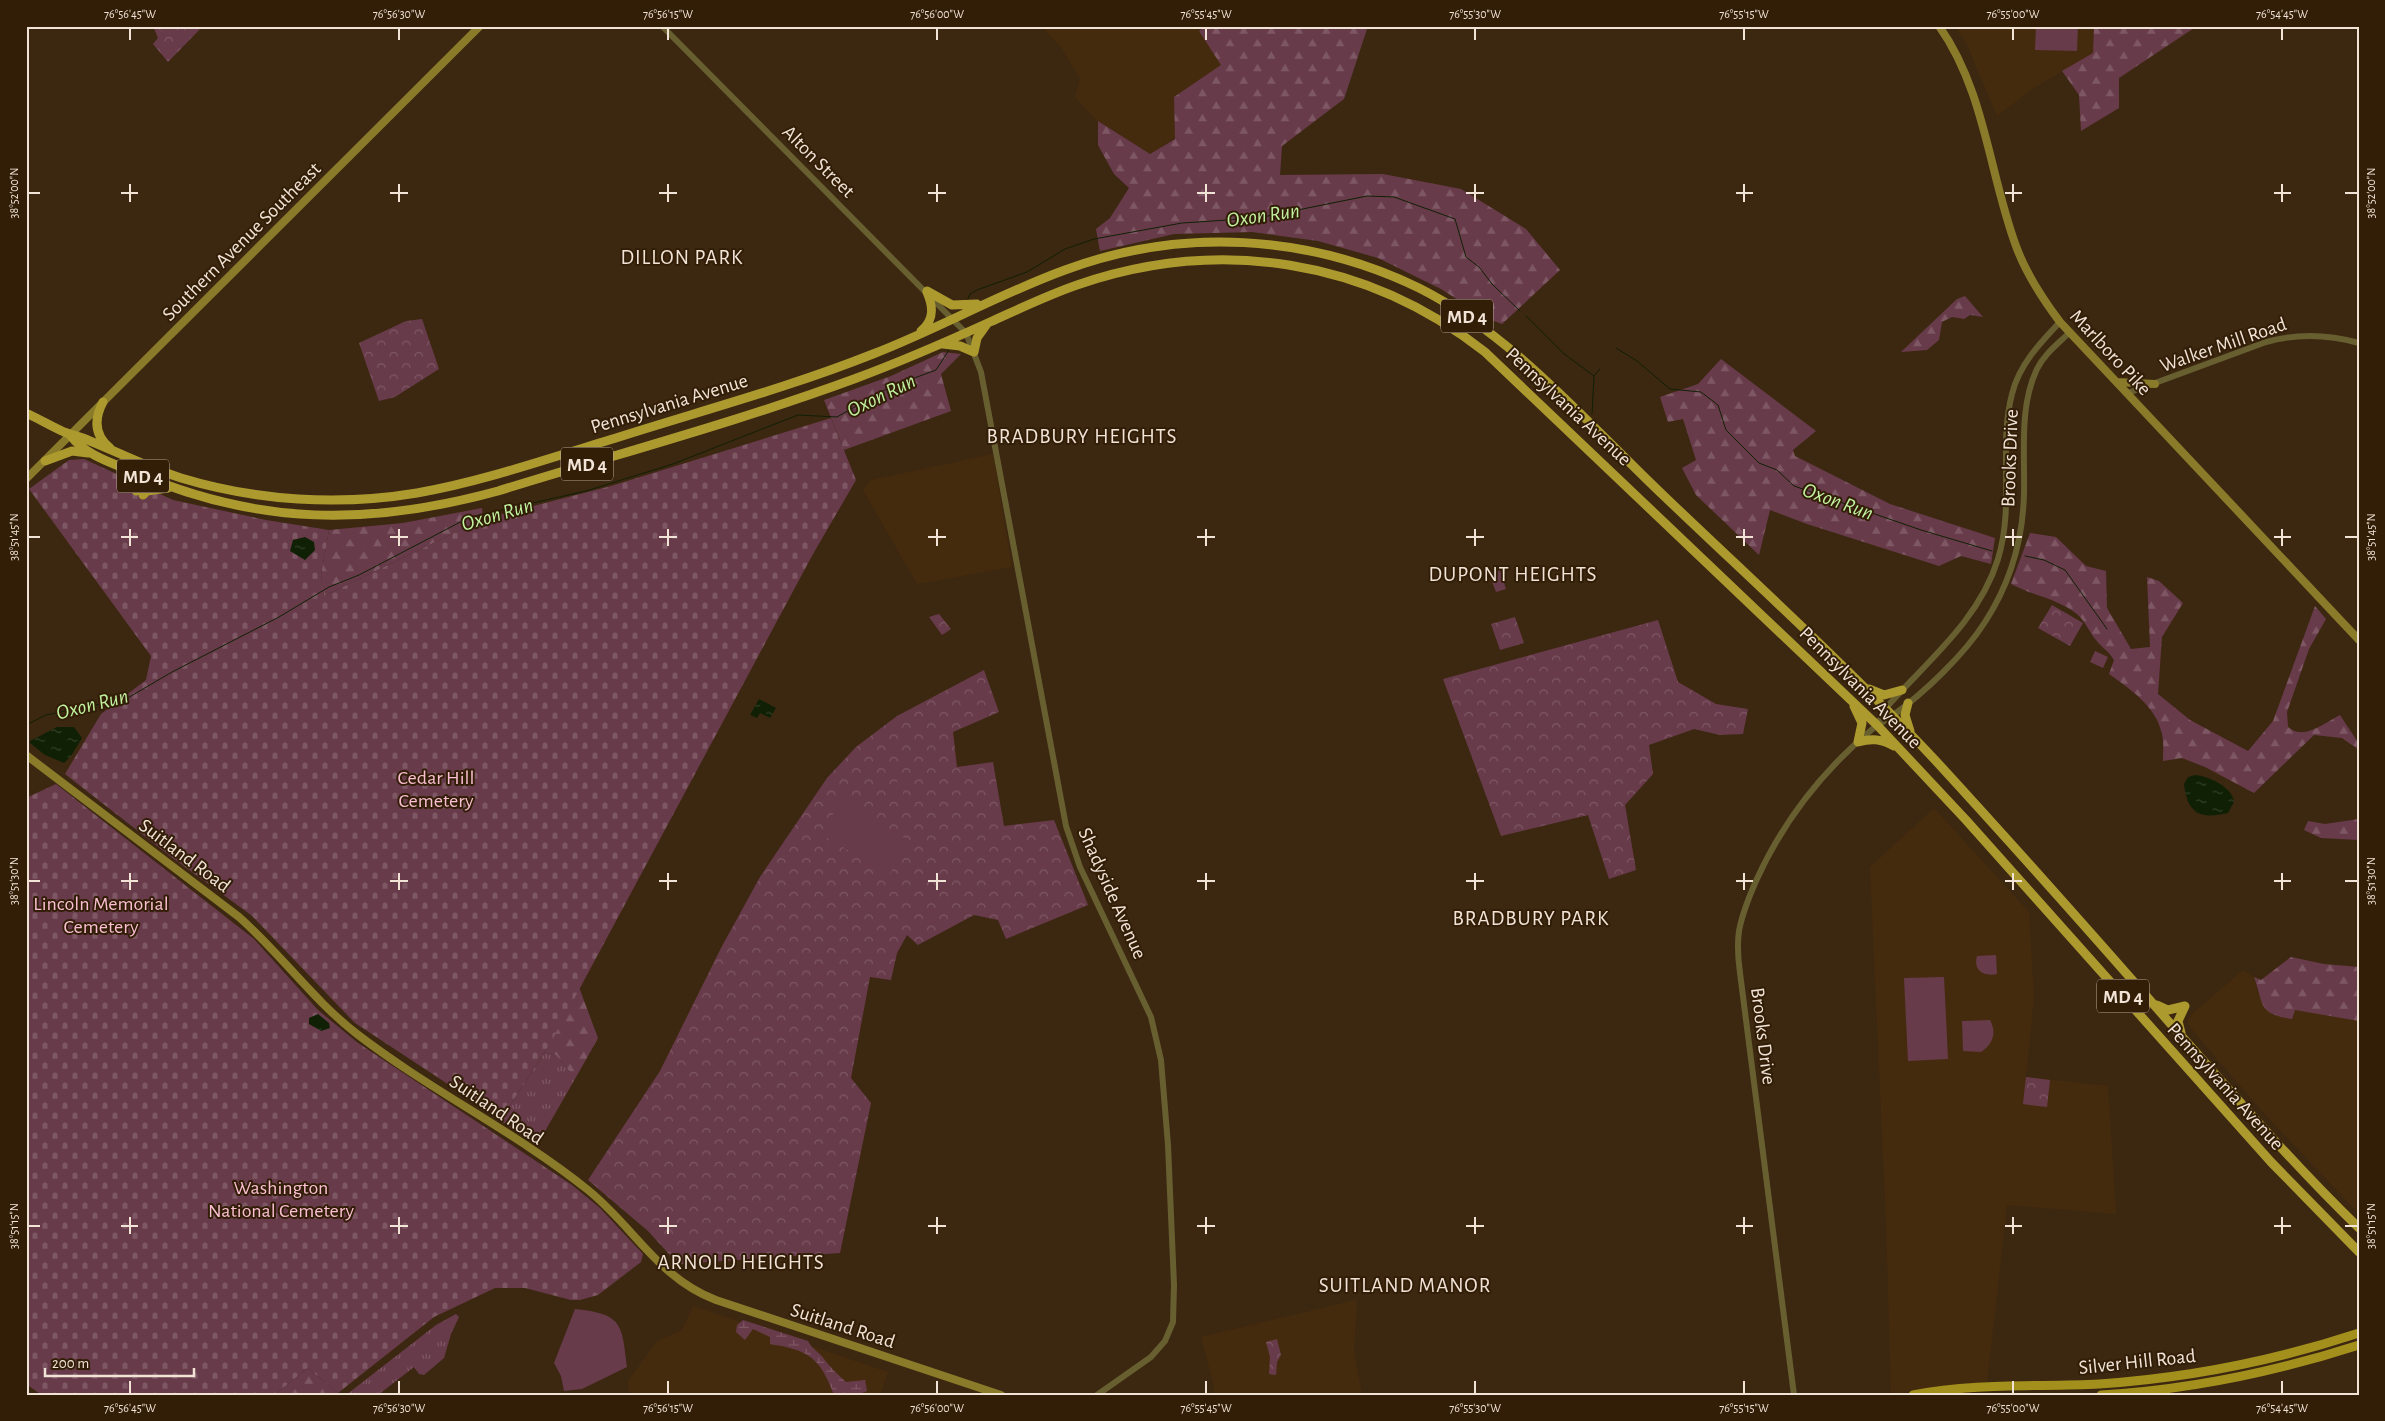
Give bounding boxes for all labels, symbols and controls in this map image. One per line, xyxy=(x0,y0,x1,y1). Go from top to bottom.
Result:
text: 76°56'45"W xyxy=(104,8,156,20)
text: 76°56'30"W xyxy=(373,8,425,20)
text: 76°56'15"W xyxy=(643,8,693,20)
text: 76°56'00"W xyxy=(910,8,964,20)
text: 76°55'45"W xyxy=(1180,8,1232,20)
text: 76°55'30"W xyxy=(1449,8,1501,20)
text: 76°55'15"W xyxy=(1719,8,1769,20)
text: 76°55'00"W xyxy=(1986,8,2040,20)
text: 76°54'45"W xyxy=(2256,8,2308,20)
street label: Alton Street xyxy=(778,122,859,202)
street label: Southern Avenue Southeast xyxy=(159,158,325,325)
text: 38°52'00"N xyxy=(8,168,20,218)
text: 38°52'00"N xyxy=(2365,168,2377,218)
water label: Oxon Run xyxy=(1225,200,1301,231)
district label: DILLON PARK xyxy=(620,247,744,268)
road number: MD 4 xyxy=(1441,300,1493,332)
street label: Marlboro Pike xyxy=(2066,306,2155,399)
street label: Walker Mill Road xyxy=(2158,314,2289,376)
street label: Pennsylvania Avenue xyxy=(1502,344,1635,470)
water label: Oxon Run xyxy=(844,370,919,421)
street label: Pennsylvania Avenue xyxy=(588,371,750,437)
street label: Brooks Drive xyxy=(1998,409,2022,507)
district label: BRADBURY HEIGHTS xyxy=(987,426,1177,447)
road number: MD 4 xyxy=(561,448,613,480)
road number: MD 4 xyxy=(117,460,169,492)
water label: Oxon Run xyxy=(1800,479,1876,524)
water label: Oxon Run xyxy=(459,494,535,535)
text: 38°51'45"N xyxy=(8,513,20,561)
text: 38°51'45"N xyxy=(2365,513,2377,561)
district label: DUPONT HEIGHTS xyxy=(1428,564,1598,585)
street label: Pennsylvania Avenue xyxy=(1795,623,1925,753)
water label: Oxon Run xyxy=(54,685,130,724)
park label: Cedar Hill Cemetery xyxy=(398,768,474,811)
street label: Suitland Road xyxy=(135,815,234,896)
street label: Shadyside Avenue xyxy=(1074,825,1150,962)
text: 38°51'30"N xyxy=(8,857,20,905)
text: 38°51'30"N xyxy=(2365,857,2377,905)
park label: Lincoln Memorial Cemetery xyxy=(33,894,169,937)
district label: BRADBURY PARK xyxy=(1453,908,1609,929)
road number: MD 4 xyxy=(2097,979,2149,1012)
street label: Brooks Drive xyxy=(1747,986,1779,1086)
street label: Pennsylvania Avenue xyxy=(2163,1019,2287,1154)
street label: Suitland Road xyxy=(446,1071,547,1148)
park label: Washington National Cemetery xyxy=(208,1178,355,1221)
text: 38°51'15"N xyxy=(8,1203,20,1249)
text: 38°51'15"N xyxy=(2365,1203,2377,1249)
district label: ARNOLD HEIGHTS xyxy=(657,1252,825,1273)
district label: SUITLAND MANOR xyxy=(1319,1275,1491,1296)
street label: Suitland Road xyxy=(788,1300,897,1352)
scale bar xyxy=(45,1346,194,1378)
street label: Silver Hill Road xyxy=(2077,1346,2197,1378)
text: 200 m xyxy=(52,1356,89,1371)
text: 76°56'45"W xyxy=(104,1402,156,1414)
text: 76°56'30"W xyxy=(373,1402,425,1414)
text: 76°56'15"W xyxy=(643,1402,693,1414)
text: 76°56'00"W xyxy=(910,1402,964,1414)
text: 76°55'45"W xyxy=(1180,1402,1232,1414)
text: 76°55'30"W xyxy=(1449,1402,1501,1414)
text: 76°55'15"W xyxy=(1719,1402,1769,1414)
text: 76°55'00"W xyxy=(1986,1402,2040,1414)
text: 76°54'45"W xyxy=(2256,1402,2308,1414)

